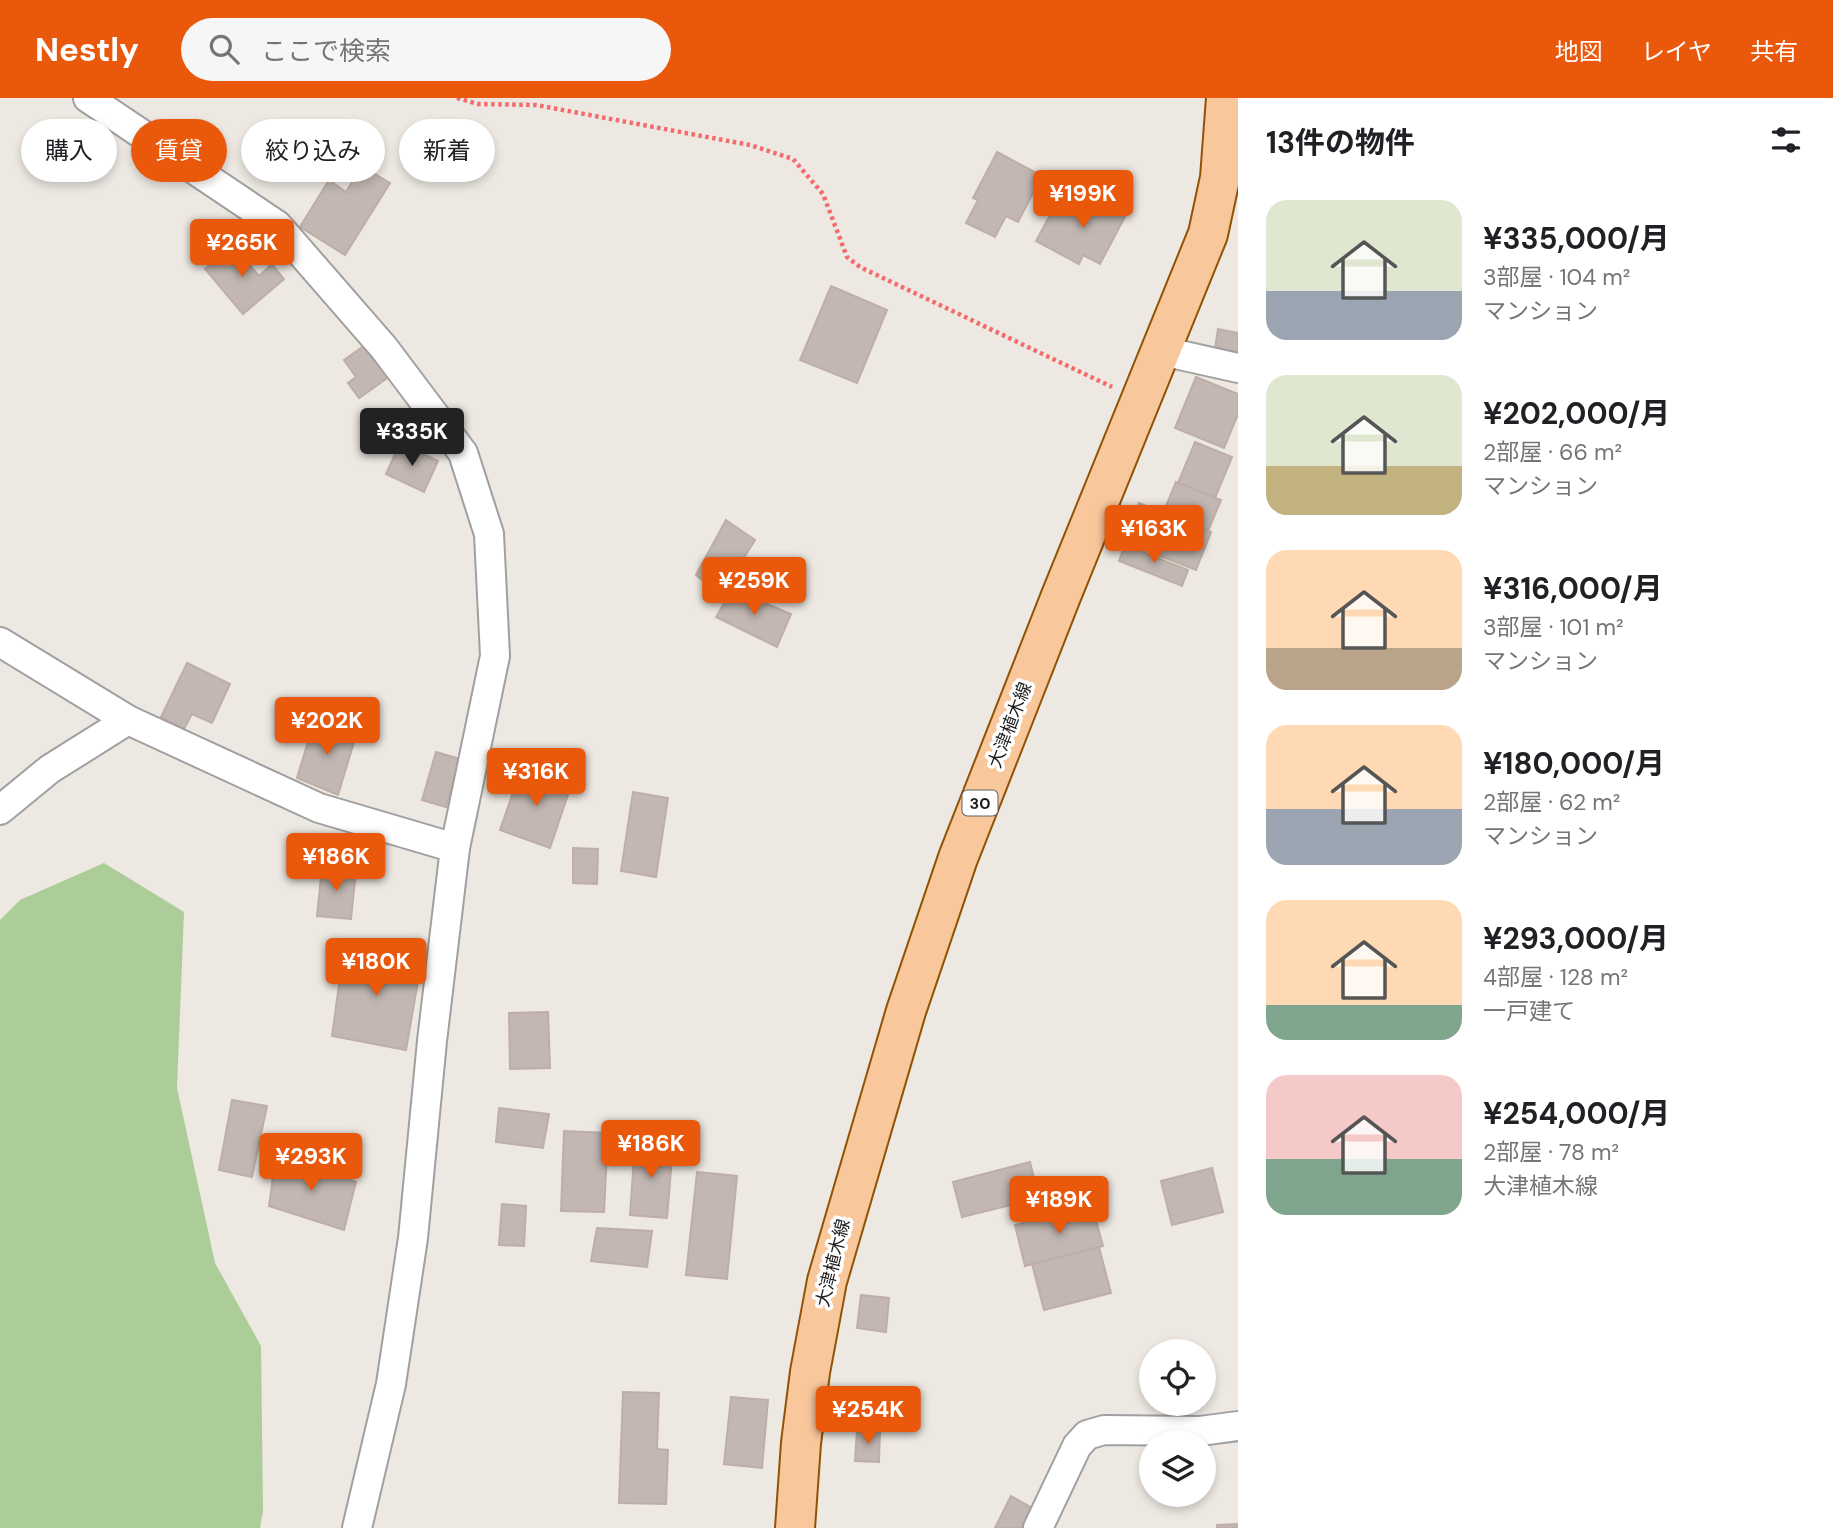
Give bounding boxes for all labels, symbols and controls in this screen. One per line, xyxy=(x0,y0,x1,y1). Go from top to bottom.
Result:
search box xyxy=(181,18,671,81)
text: Nestly xyxy=(35,28,139,71)
icon: search xyxy=(205,30,243,68)
text: ここで検索 xyxy=(261,34,391,68)
text: 地図 xyxy=(1555,36,1603,67)
text: レイヤ xyxy=(1641,36,1712,67)
text: 共有 xyxy=(1750,36,1798,67)
chip: 購入 xyxy=(21,119,117,182)
chip: 賃貸 xyxy=(131,119,227,182)
chip: 絞り込み xyxy=(241,119,385,182)
chip: 新着 xyxy=(399,119,495,182)
icon: filters xyxy=(1767,121,1805,159)
text: 13件の物件 xyxy=(1266,123,1415,162)
pin: ¥199K xyxy=(1034,170,1132,230)
text: ¥199K xyxy=(1049,178,1117,208)
text: ¥335,000/月 xyxy=(1483,219,1670,258)
pin: ¥265K xyxy=(193,220,291,279)
text: ¥265K xyxy=(206,227,278,257)
icon: home xyxy=(1322,228,1406,312)
text: 3部屋 · 104 m² xyxy=(1483,262,1630,292)
text: マンション xyxy=(1483,296,1598,326)
text: ¥202,000/月 xyxy=(1483,394,1670,433)
icon: home xyxy=(1322,403,1406,487)
pin: ¥335K xyxy=(363,408,461,468)
text: ¥335K xyxy=(376,416,448,446)
text: 2部屋 · 66 m² xyxy=(1483,437,1622,467)
text: マンション xyxy=(1483,471,1598,501)
pin: ¥163K xyxy=(1105,505,1203,565)
text: ¥163K xyxy=(1121,513,1187,543)
pin: ¥259K xyxy=(705,558,803,617)
text: ¥259K xyxy=(718,565,790,595)
text: ¥316,000/月 xyxy=(1483,569,1663,608)
icon: home xyxy=(1322,578,1406,662)
text: 3部屋 · 101 m² xyxy=(1483,612,1624,642)
text: マンション xyxy=(1483,646,1598,676)
street label: 大津植木線 xyxy=(983,679,1037,771)
pin: ¥202K xyxy=(278,698,376,757)
text: ¥202K xyxy=(291,705,363,735)
text: ¥180,000/月 xyxy=(1483,744,1665,783)
pin: ¥316K xyxy=(487,748,585,808)
icon: home xyxy=(1322,753,1406,837)
text: ¥316K xyxy=(503,756,569,786)
text: 2部屋 · 62 m² xyxy=(1483,787,1620,817)
road number: 30 xyxy=(962,790,998,816)
text: マンション xyxy=(1483,821,1598,851)
pin: ¥186K xyxy=(287,834,385,893)
text: ¥186K xyxy=(302,841,370,871)
text: ¥293,000/月 xyxy=(1483,919,1669,958)
icon: home xyxy=(1322,928,1406,1012)
pin: ¥180K xyxy=(327,939,425,998)
text: ¥180K xyxy=(341,946,411,976)
text: 4部屋 · 128 m² xyxy=(1483,962,1628,992)
text: 一戸建て xyxy=(1483,996,1575,1026)
text: ¥254,000/月 xyxy=(1483,1094,1670,1133)
icon: home xyxy=(1322,1103,1406,1187)
pin: ¥186K xyxy=(602,1121,700,1180)
text: ¥186K xyxy=(617,1128,685,1158)
pin: ¥293K xyxy=(262,1134,360,1193)
text: 2部屋 · 78 m² xyxy=(1483,1137,1619,1167)
text: ¥293K xyxy=(275,1141,347,1171)
text: 大津植木線 xyxy=(1483,1171,1598,1201)
pin: ¥189K xyxy=(1010,1176,1108,1236)
text: ¥189K xyxy=(1026,1184,1092,1214)
street label: 大津植木線 xyxy=(810,1216,856,1310)
map controls xyxy=(1139,1339,1216,1507)
button: locate xyxy=(1139,1339,1216,1416)
pin: ¥254K xyxy=(819,1386,917,1446)
text: ¥254K xyxy=(832,1394,904,1424)
button: layers xyxy=(1139,1430,1216,1507)

